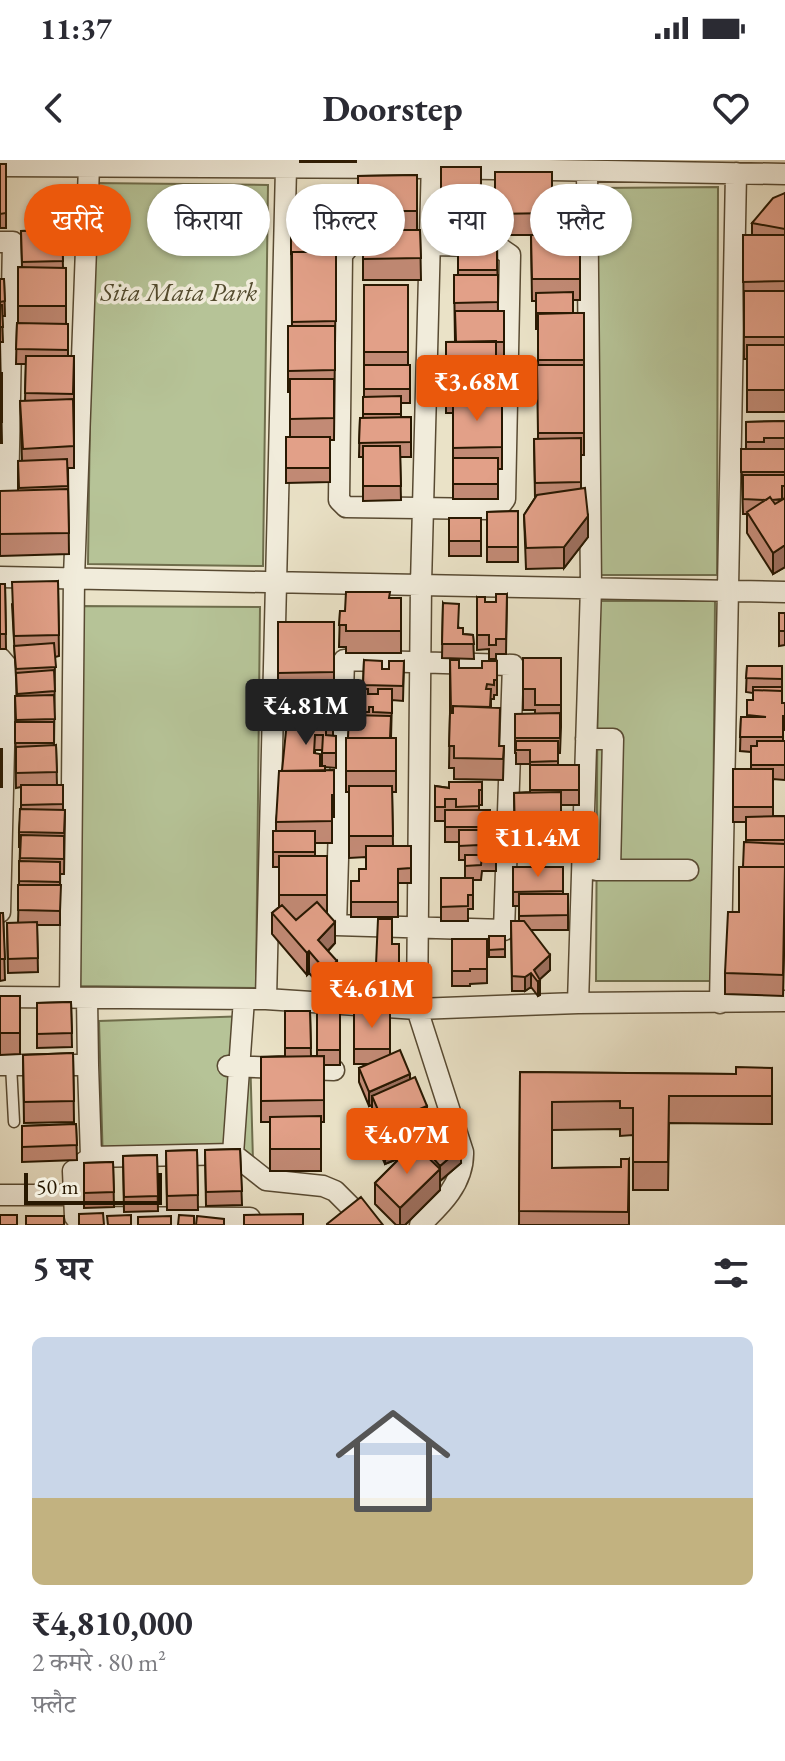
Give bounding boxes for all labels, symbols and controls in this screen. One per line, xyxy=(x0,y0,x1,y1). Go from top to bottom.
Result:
text: 11:37 xyxy=(40,9,112,48)
text: Doorstep xyxy=(322,85,463,132)
icon: back xyxy=(32,86,76,130)
icon: heart xyxy=(709,86,753,130)
chip: खरीदें xyxy=(24,184,131,256)
chip: किराया xyxy=(147,184,270,256)
chip: फ़िल्टर xyxy=(286,184,405,256)
chip: नया xyxy=(421,184,514,256)
chip: फ़्लैट xyxy=(530,184,632,256)
park label: Sita Mata Park xyxy=(100,275,258,309)
pin: ₹3.68M xyxy=(412,355,542,423)
text: ₹3.68M xyxy=(434,364,520,398)
pin: ₹4.81M xyxy=(241,679,371,747)
text: ₹4.81M xyxy=(263,688,349,722)
pin: ₹11.4M xyxy=(473,811,603,879)
text: ₹11.4M xyxy=(495,820,581,854)
pin: ₹4.61M xyxy=(307,962,437,1030)
text: ₹4.61M xyxy=(329,971,415,1005)
pin: ₹4.07M xyxy=(342,1108,472,1176)
text: ₹4.07M xyxy=(364,1117,450,1151)
scale bar xyxy=(24,1169,162,1205)
text: 50 m xyxy=(36,1172,79,1201)
text: 5 घर xyxy=(32,1246,92,1290)
icon: filters xyxy=(709,1251,753,1295)
icon: home xyxy=(321,1389,465,1533)
text: ₹4,810,000 xyxy=(32,1601,193,1645)
text: 2 कमरे · 80 m² xyxy=(32,1645,166,1679)
text: फ़्लैट xyxy=(32,1687,75,1721)

